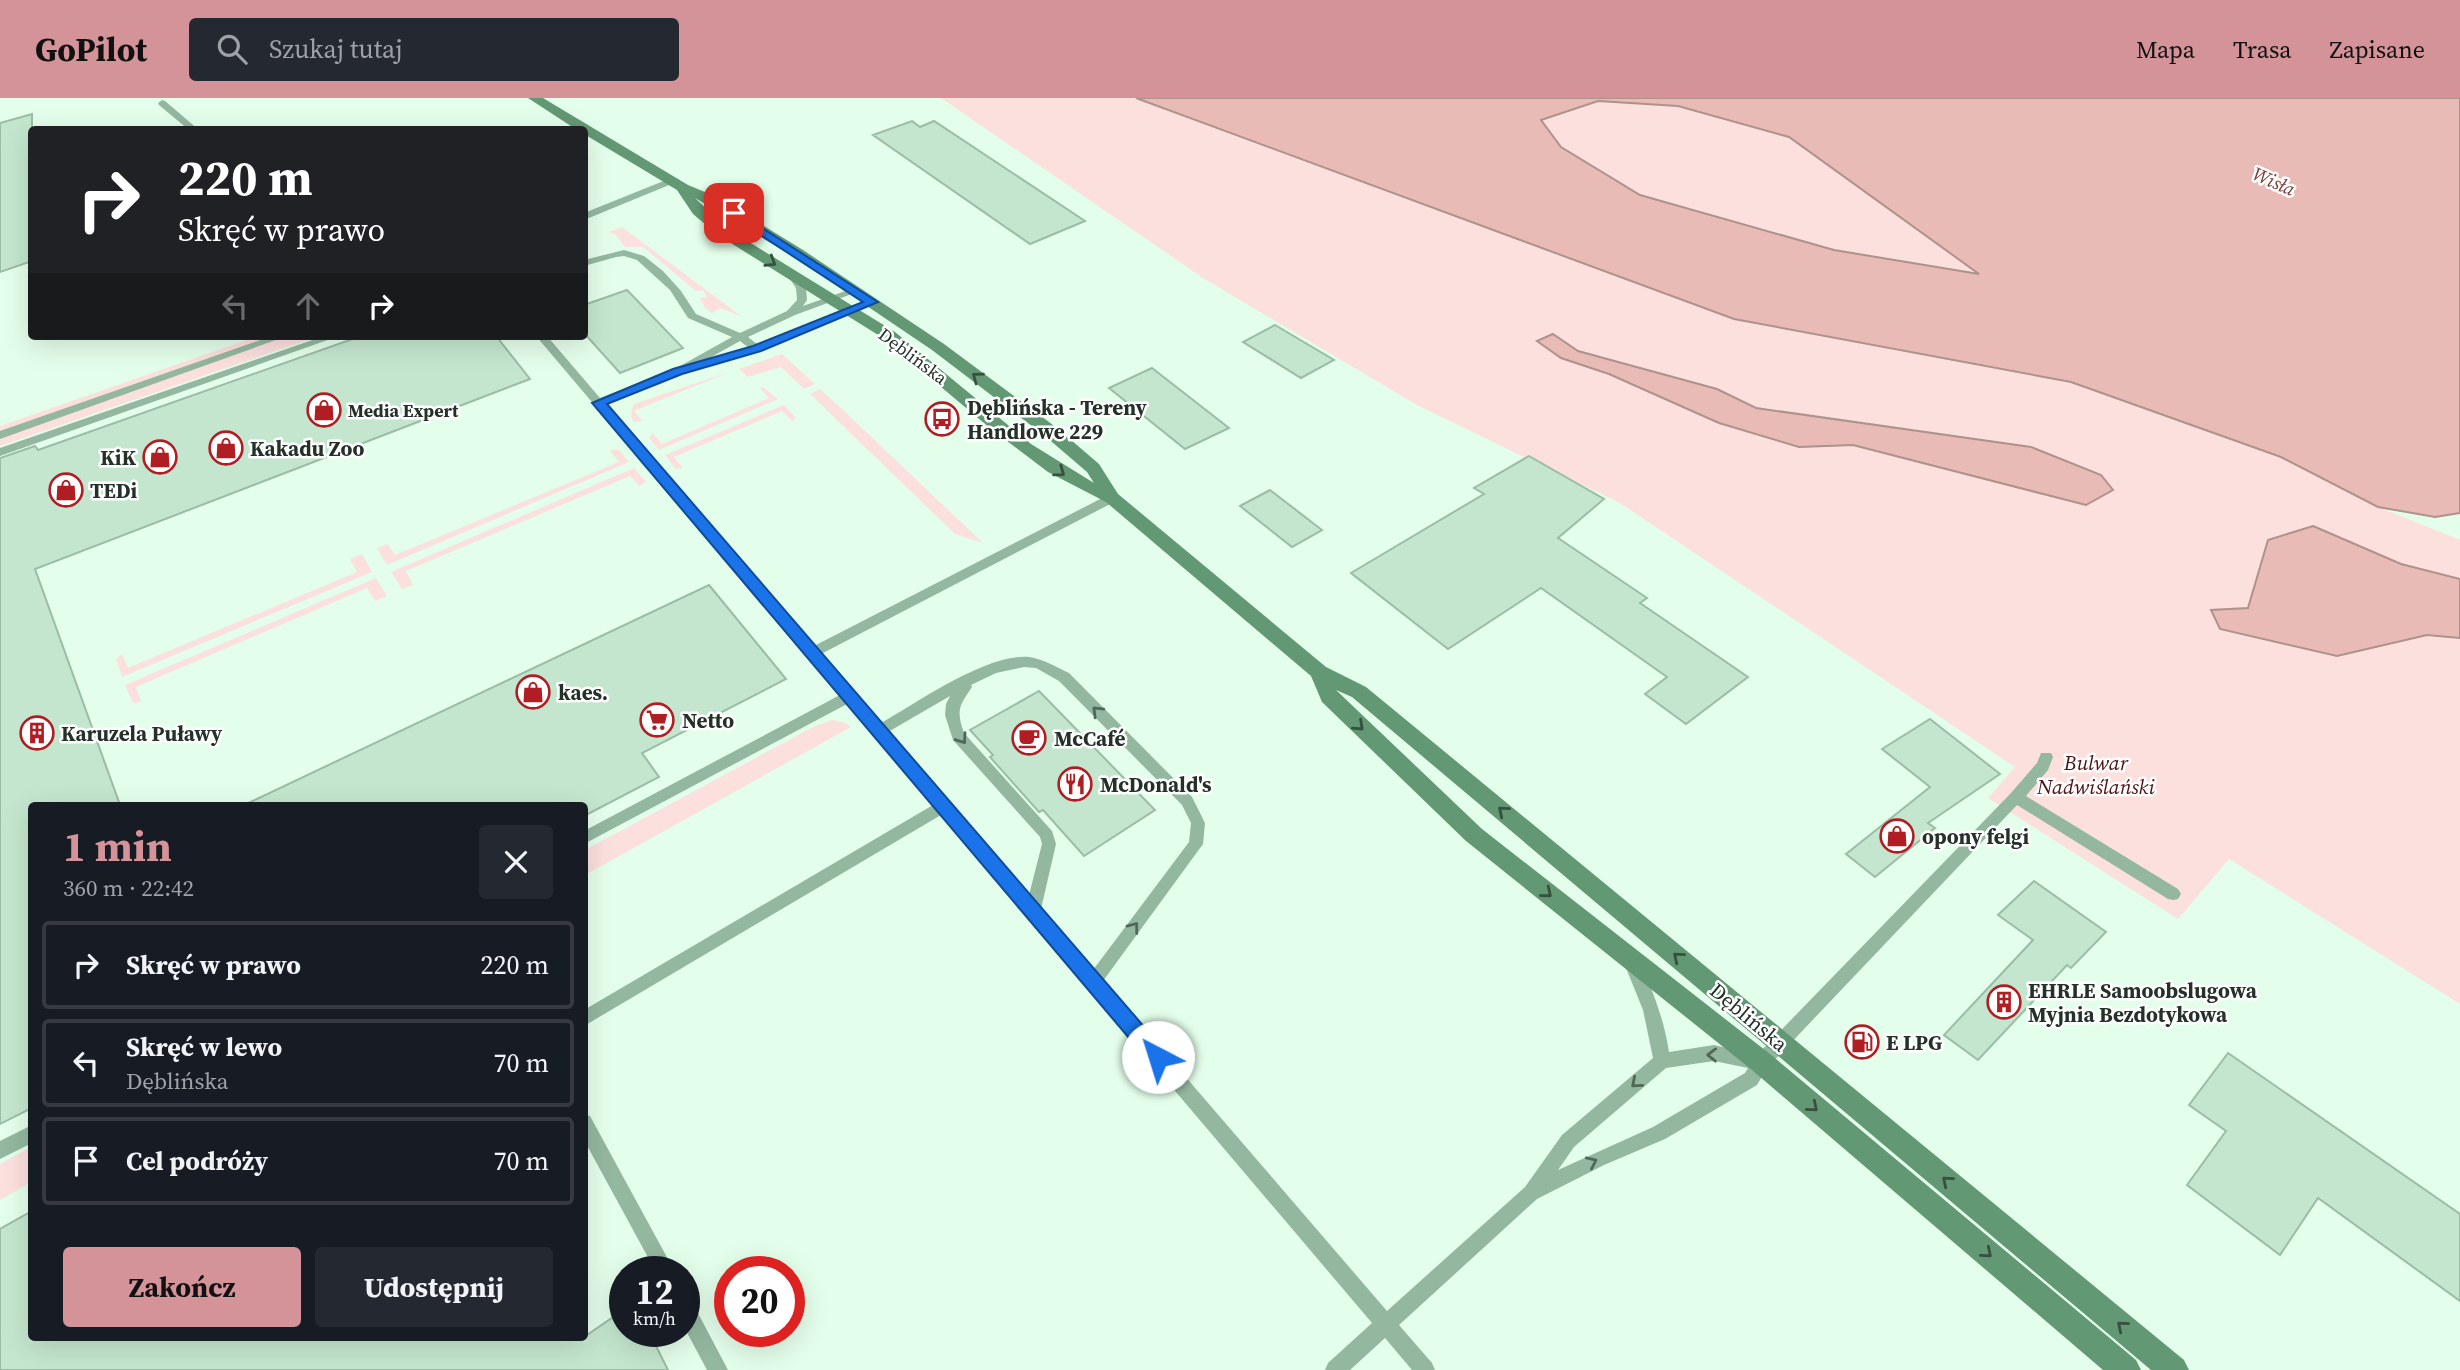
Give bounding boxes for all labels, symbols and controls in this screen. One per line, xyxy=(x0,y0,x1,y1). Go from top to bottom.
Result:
search box xyxy=(189,18,679,81)
text: GoPilot xyxy=(35,27,147,72)
icon: search xyxy=(213,30,251,68)
text: Szukaj tutaj xyxy=(269,31,403,67)
text: Mapa xyxy=(2136,33,2195,66)
text: Trasa xyxy=(2233,33,2292,66)
text: Zapisane xyxy=(2330,33,2425,66)
text: 220 m xyxy=(178,144,313,211)
icon: right xyxy=(63,154,154,245)
water label: Wisła xyxy=(2249,160,2300,202)
pin xyxy=(704,183,764,243)
icon: arrive xyxy=(715,194,753,232)
text: Skręć w prawo xyxy=(178,208,385,252)
one-way arrow xyxy=(764,253,777,266)
icon: left xyxy=(216,287,254,325)
icon: ahead xyxy=(289,287,327,325)
icon: right xyxy=(362,287,400,325)
street label: Dęblińska xyxy=(873,322,953,391)
one-way arrow xyxy=(972,373,984,385)
shop icon: Media Expert xyxy=(305,391,343,429)
place label: Dęblińska - Tereny Handlowe 229 xyxy=(967,393,1148,446)
place label: Media Expert xyxy=(348,398,459,423)
bus stop icon: Dęblińska - Tereny Handlowe 229 xyxy=(923,400,961,438)
shop icon: Kakadu Zoo xyxy=(207,429,245,467)
place label: Kakadu Zoo xyxy=(250,434,365,463)
shop icon: KiK xyxy=(141,438,179,476)
place label: KiK xyxy=(100,443,136,472)
one-way arrow xyxy=(1052,463,1065,476)
shop icon: TEDi xyxy=(47,471,85,509)
place label: TEDi xyxy=(90,476,138,505)
shop icon: kaes. xyxy=(514,673,552,711)
place label: kaes. xyxy=(558,678,608,707)
supermarket icon: Netto xyxy=(638,701,676,739)
place label: Netto xyxy=(682,706,734,735)
one-way arrow xyxy=(1093,706,1106,719)
building icon: Karuzela Puławy xyxy=(18,714,56,752)
one-way arrow xyxy=(1350,717,1363,730)
place label: Karuzela Puławy xyxy=(61,719,223,748)
cafe icon: McCafé xyxy=(1010,719,1048,757)
place label: McCafé xyxy=(1054,724,1126,753)
one-way arrow xyxy=(954,731,966,743)
park label: Bulwar Nadwiślański xyxy=(2036,748,2156,801)
restaurant icon: McDonald's xyxy=(1056,765,1094,803)
place label: McDonald's xyxy=(1100,770,1212,799)
one-way arrow xyxy=(1499,807,1512,819)
text: 1 min xyxy=(63,817,172,875)
shop icon: opony felgi xyxy=(1878,817,1916,855)
place label: opony felgi xyxy=(1922,822,2029,851)
button: close xyxy=(479,825,553,899)
text: 360 m · 22:42 xyxy=(63,872,194,904)
one-way arrow xyxy=(1539,884,1551,897)
one-way arrow xyxy=(1126,922,1138,935)
icon: right xyxy=(67,946,105,984)
text: Skręć w prawo xyxy=(126,947,301,983)
text: 220 m xyxy=(481,947,549,983)
one-way arrow xyxy=(1673,953,1686,965)
street label: Dęblińska xyxy=(1704,976,1794,1058)
place label: EHRLE Samoobslugowa Myjnia Bezdotykowa xyxy=(2028,976,2258,1029)
building icon: EHRLE Samoobslugowa Myjnia Bezdotykowa xyxy=(1985,983,2023,1021)
position arrow xyxy=(1121,1020,1195,1094)
fuel station icon: E LPG xyxy=(1843,1023,1881,1061)
place label: E LPG xyxy=(1886,1028,1942,1057)
text: Skręć w lewo xyxy=(126,1029,282,1065)
icon: left xyxy=(67,1044,105,1082)
text: 70 m xyxy=(494,1045,549,1081)
one-way arrow xyxy=(1706,1047,1717,1062)
text: Dęblińska xyxy=(126,1065,229,1097)
one-way arrow xyxy=(1631,1075,1644,1087)
one-way arrow xyxy=(1806,1098,1818,1111)
icon: arrive xyxy=(67,1142,105,1180)
text: Cel podróży xyxy=(126,1143,268,1179)
text: 70 m xyxy=(494,1143,549,1179)
one-way arrow xyxy=(1585,1156,1597,1170)
one-way arrow xyxy=(1942,1177,1955,1189)
one-way arrow xyxy=(1979,1245,1992,1257)
button: Zakończ xyxy=(63,1247,301,1327)
button: Udostępnij xyxy=(315,1247,553,1327)
speed limit sign: 20 xyxy=(714,1256,805,1347)
text: 12 xyxy=(636,1268,673,1316)
text: km/h xyxy=(633,1306,676,1331)
one-way arrow xyxy=(2117,1322,2129,1335)

